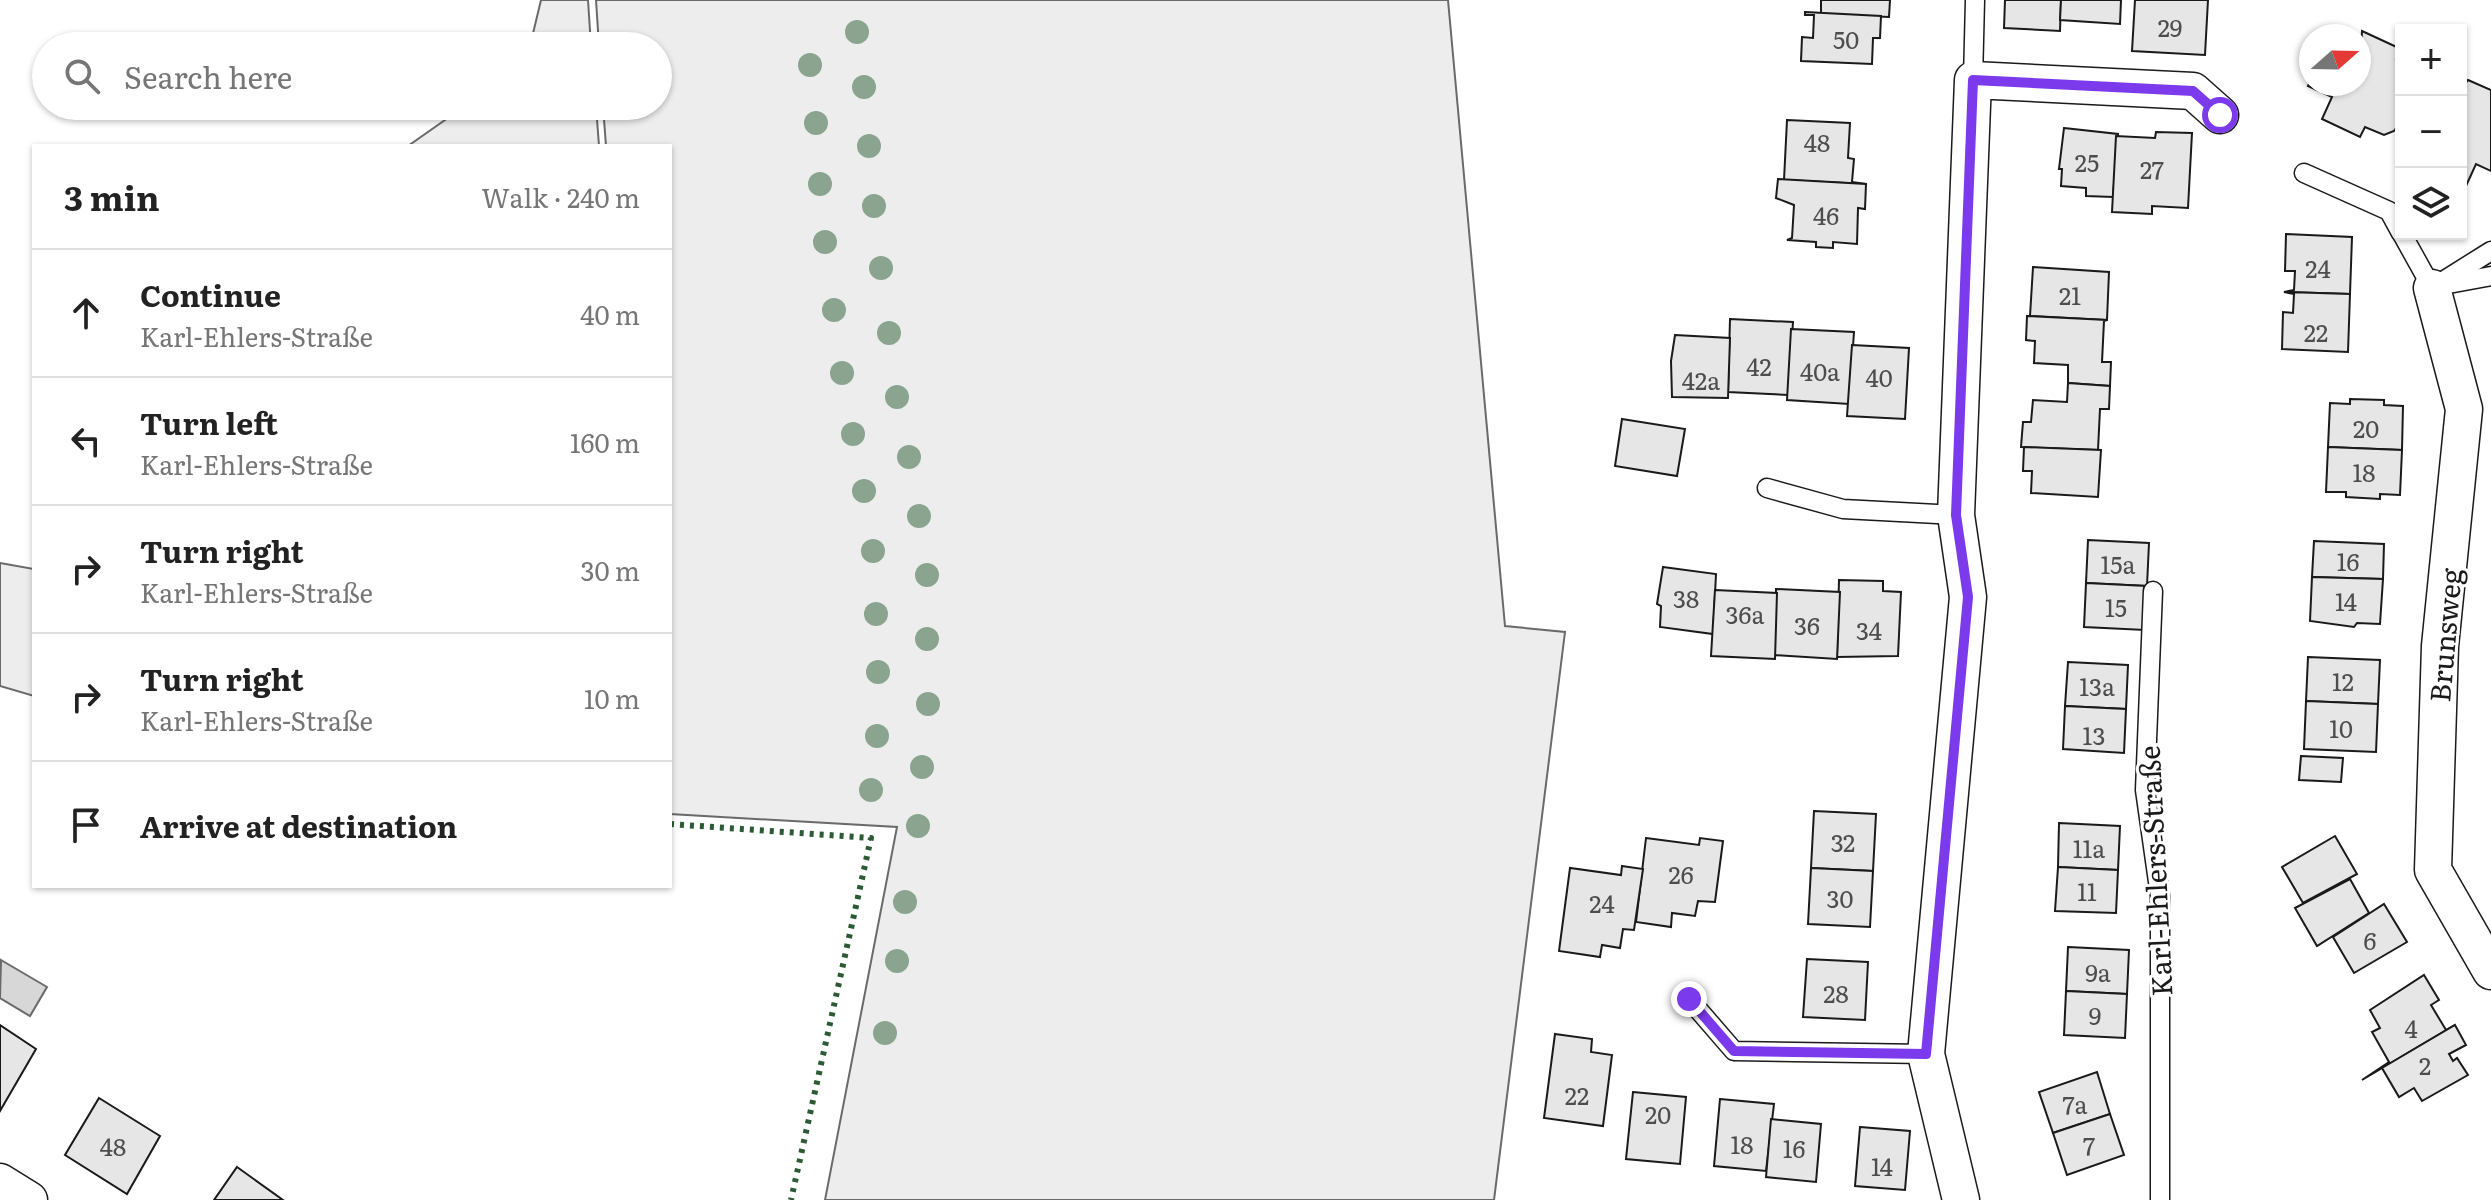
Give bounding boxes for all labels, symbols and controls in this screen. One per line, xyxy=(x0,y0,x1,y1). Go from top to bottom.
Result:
house number: 29 xyxy=(2158,9,2182,44)
house number: 50 xyxy=(1833,21,1859,56)
north arrow xyxy=(2299,24,2371,96)
map controls xyxy=(2395,24,2467,240)
button: + xyxy=(2395,24,2467,96)
search box xyxy=(32,32,672,120)
icon: search xyxy=(60,54,104,98)
text: Search here xyxy=(124,54,292,98)
button: − xyxy=(2395,96,2467,168)
route start xyxy=(2202,97,2238,133)
house number: 48 xyxy=(1804,124,1830,159)
house number: 25 xyxy=(2075,144,2099,179)
house number: 27 xyxy=(2140,151,2164,186)
button: layers xyxy=(2395,168,2467,240)
text: 3 min xyxy=(64,171,160,221)
text: Walk · 240 m xyxy=(481,177,640,216)
house number: 46 xyxy=(1813,197,1839,232)
house number: 24 xyxy=(2305,250,2331,285)
text: Continue xyxy=(140,272,281,316)
house number: 21 xyxy=(2059,277,2081,312)
icon: ahead xyxy=(64,291,108,335)
text: 40 m xyxy=(580,294,640,333)
house number: 22 xyxy=(2304,314,2328,349)
text: Karl-Ehlers-Straße xyxy=(140,316,373,355)
house number: 42 xyxy=(1746,348,1772,383)
house number: 40a xyxy=(1800,353,1840,388)
house number: 40 xyxy=(1865,359,1893,394)
house number: 42a xyxy=(1682,362,1720,397)
text: Turn left xyxy=(140,400,278,444)
house number: 20 xyxy=(2353,410,2379,445)
icon: left xyxy=(64,419,108,463)
text: 160 m xyxy=(570,422,640,461)
text: Karl-Ehlers-Straße xyxy=(140,444,373,483)
house number: 18 xyxy=(2353,454,2376,489)
text: Turn right xyxy=(140,528,304,572)
house number: 16 xyxy=(2337,543,2359,578)
house number: 15a xyxy=(2101,546,2136,581)
icon: right xyxy=(64,547,108,591)
text: 30 m xyxy=(580,550,640,589)
street label: Brunsweg xyxy=(2417,566,2471,704)
text: Karl-Ehlers-Straße xyxy=(140,572,373,611)
house number: 38 xyxy=(1673,580,1699,615)
house number: 14 xyxy=(2335,583,2357,618)
house number: 15 xyxy=(2105,589,2127,624)
house number: 36a xyxy=(1726,596,1764,631)
house number: 36 xyxy=(1794,607,1820,642)
house number: 34 xyxy=(1856,612,1882,647)
text: Turn right xyxy=(140,656,304,700)
house number: 12 xyxy=(2332,663,2354,698)
house number: 13a xyxy=(2079,668,2115,703)
icon: right xyxy=(64,675,108,719)
text: 10 m xyxy=(584,678,640,717)
text: Karl-Ehlers-Straße xyxy=(140,700,373,739)
house number: 10 xyxy=(2329,710,2353,745)
house number: 13 xyxy=(2083,717,2105,752)
street label: Karl-Ehlers-Straße xyxy=(2126,745,2182,997)
icon: arrive xyxy=(64,803,108,847)
text: Arrive at destination xyxy=(140,803,457,847)
house number: 32 xyxy=(1831,824,1855,859)
house number: 11a xyxy=(2073,830,2105,865)
house number: 26 xyxy=(1668,856,1694,891)
house number: 11 xyxy=(2077,873,2097,908)
house number: 30 xyxy=(1827,880,1854,915)
house number: 24 xyxy=(1589,885,1615,920)
house number: 6 xyxy=(2364,922,2377,957)
house number: 9a xyxy=(2085,954,2111,989)
house number: 28 xyxy=(1823,975,1849,1010)
route end xyxy=(1671,981,1707,1017)
house number: 9 xyxy=(2089,997,2101,1032)
house number: 4 xyxy=(2404,1010,2418,1045)
house number: 2 xyxy=(2419,1047,2431,1082)
house number: 22 xyxy=(1565,1077,1589,1112)
house number: 7a xyxy=(2062,1086,2088,1121)
house number: 20 xyxy=(1645,1096,1671,1131)
house number: 18 xyxy=(1731,1126,1754,1161)
house number: 7 xyxy=(2083,1127,2095,1162)
house number: 48 xyxy=(100,1128,126,1163)
house number: 16 xyxy=(1783,1130,1805,1165)
house number: 14 xyxy=(1871,1148,1893,1183)

